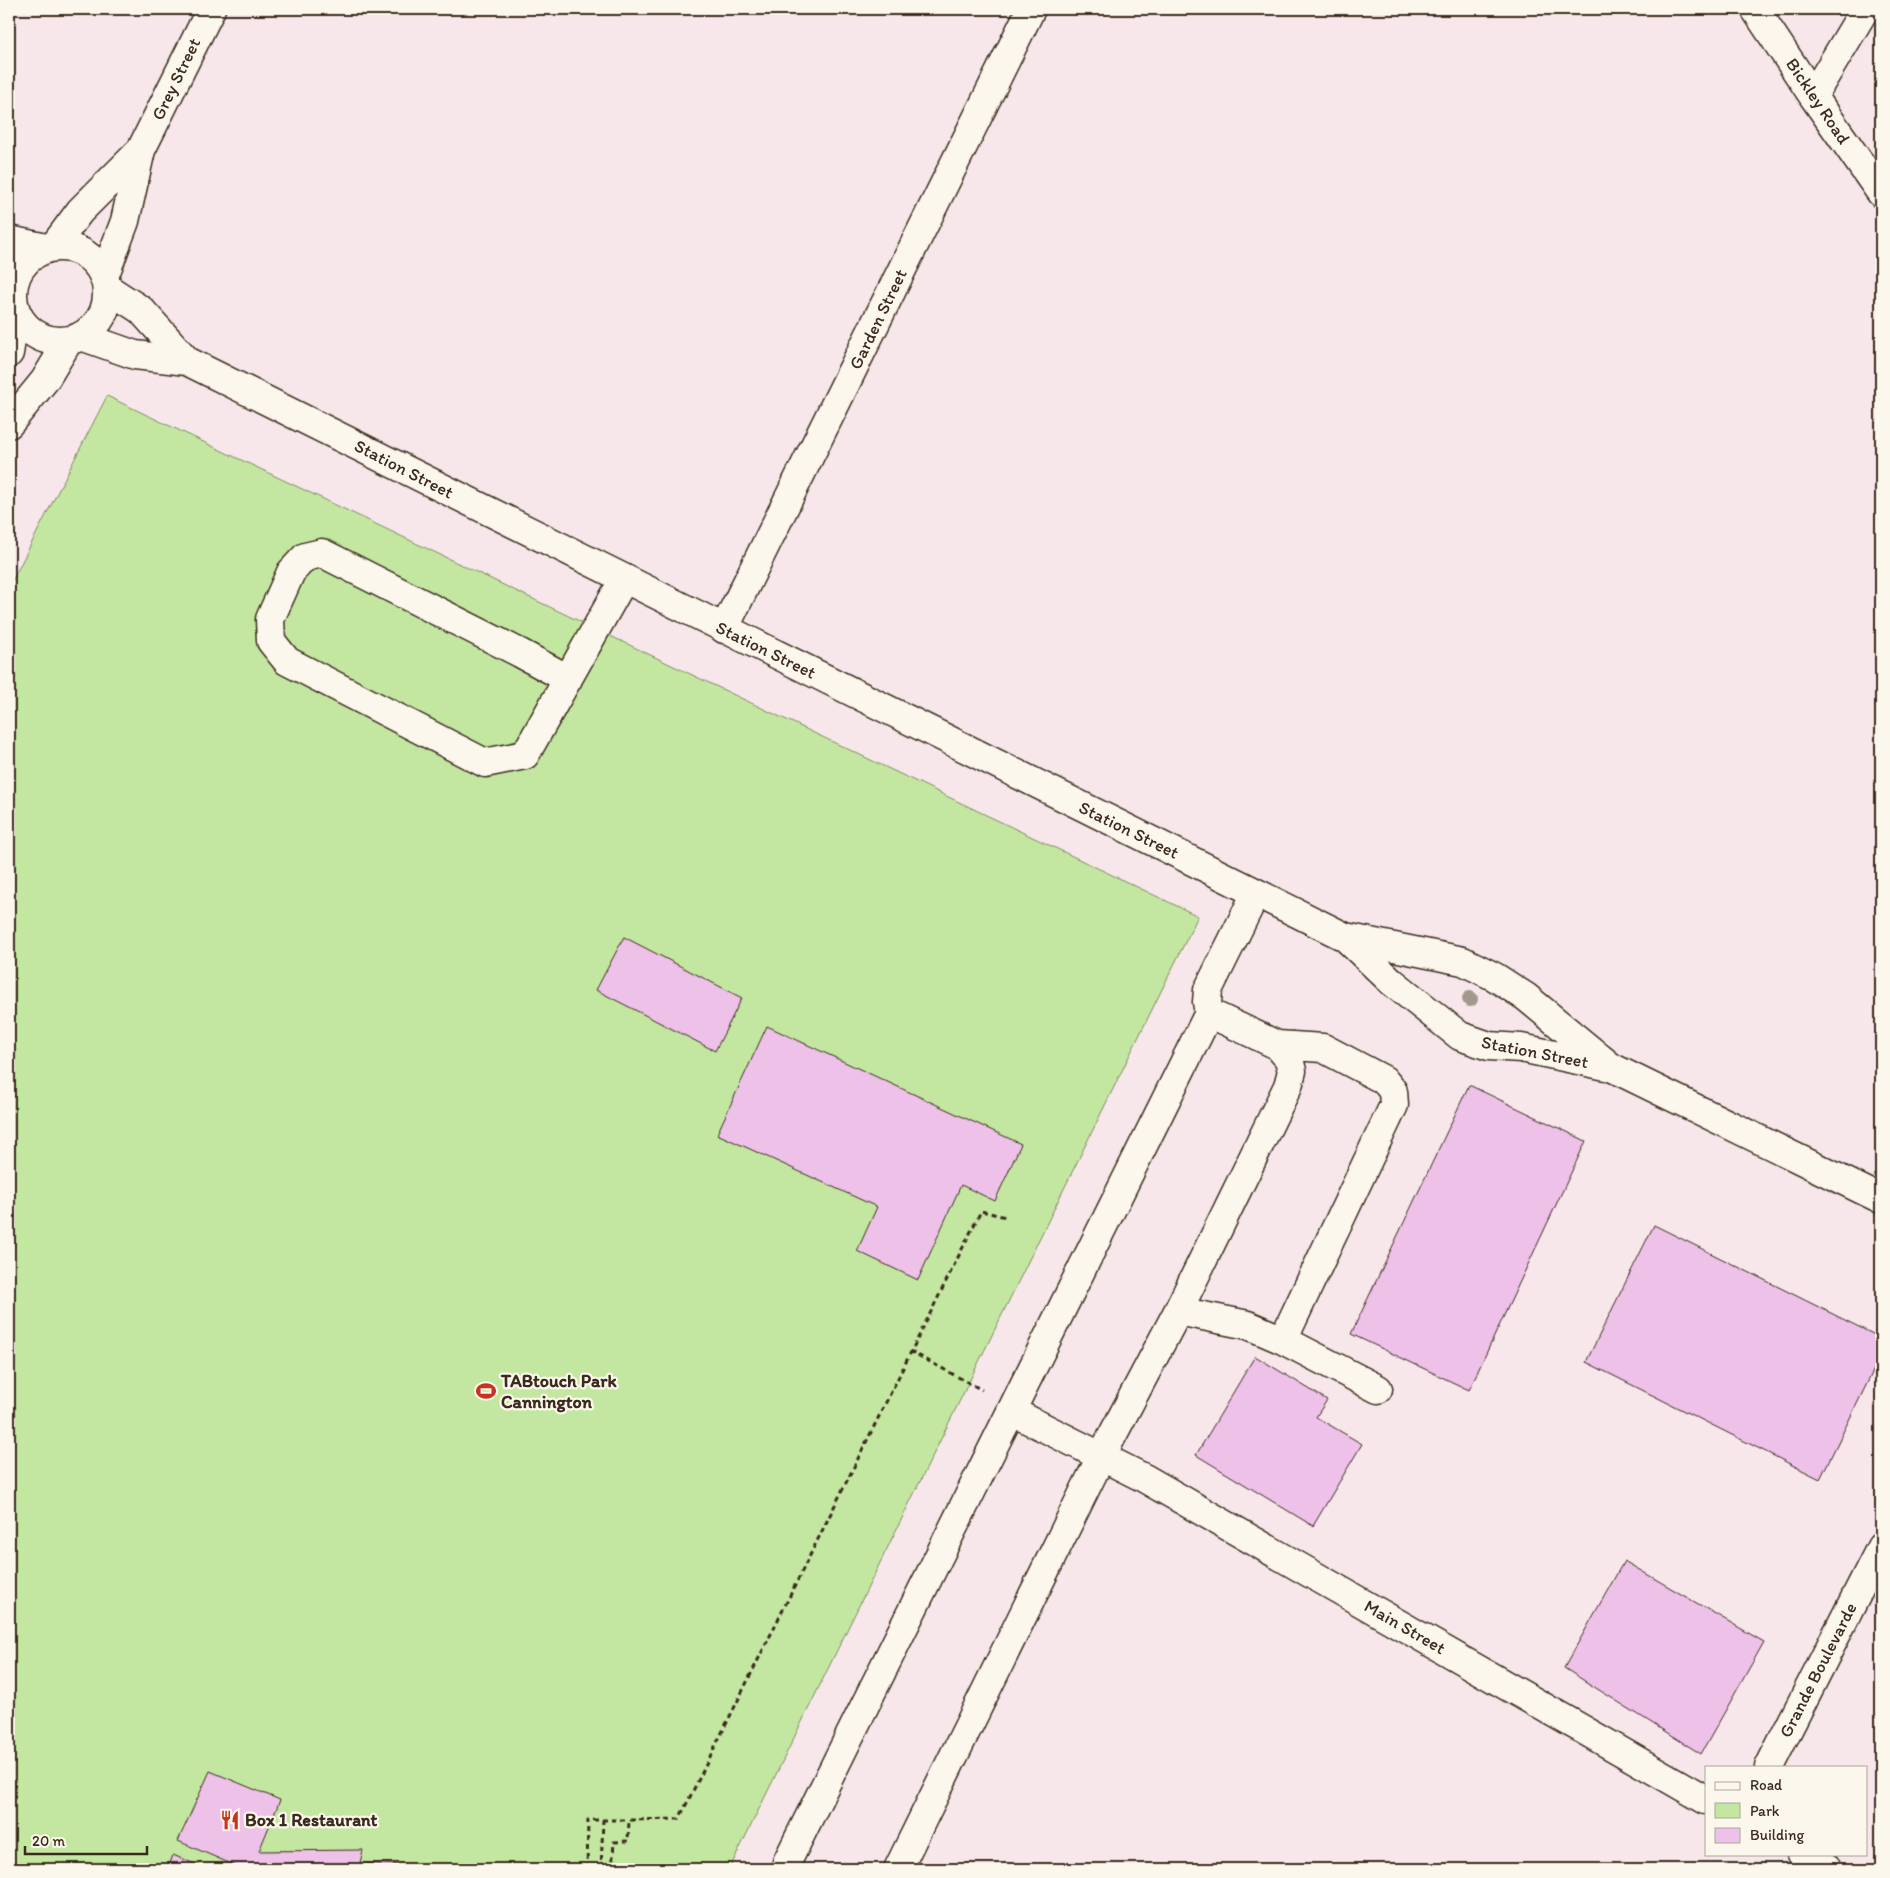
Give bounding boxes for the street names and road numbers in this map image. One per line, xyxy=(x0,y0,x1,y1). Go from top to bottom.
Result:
street label: Grey Street xyxy=(147,34,205,124)
street label: Bickley Road xyxy=(1781,54,1855,148)
street label: Garden Street xyxy=(844,265,912,373)
street label: Station Street xyxy=(351,435,458,504)
street label: Station Street xyxy=(712,616,820,684)
street label: Station Street xyxy=(1075,796,1183,864)
street label: Station Street xyxy=(1480,1031,1591,1073)
street label: Main Street xyxy=(1360,1595,1450,1659)
street label: Grande Boulevarde xyxy=(1774,1599,1862,1741)

